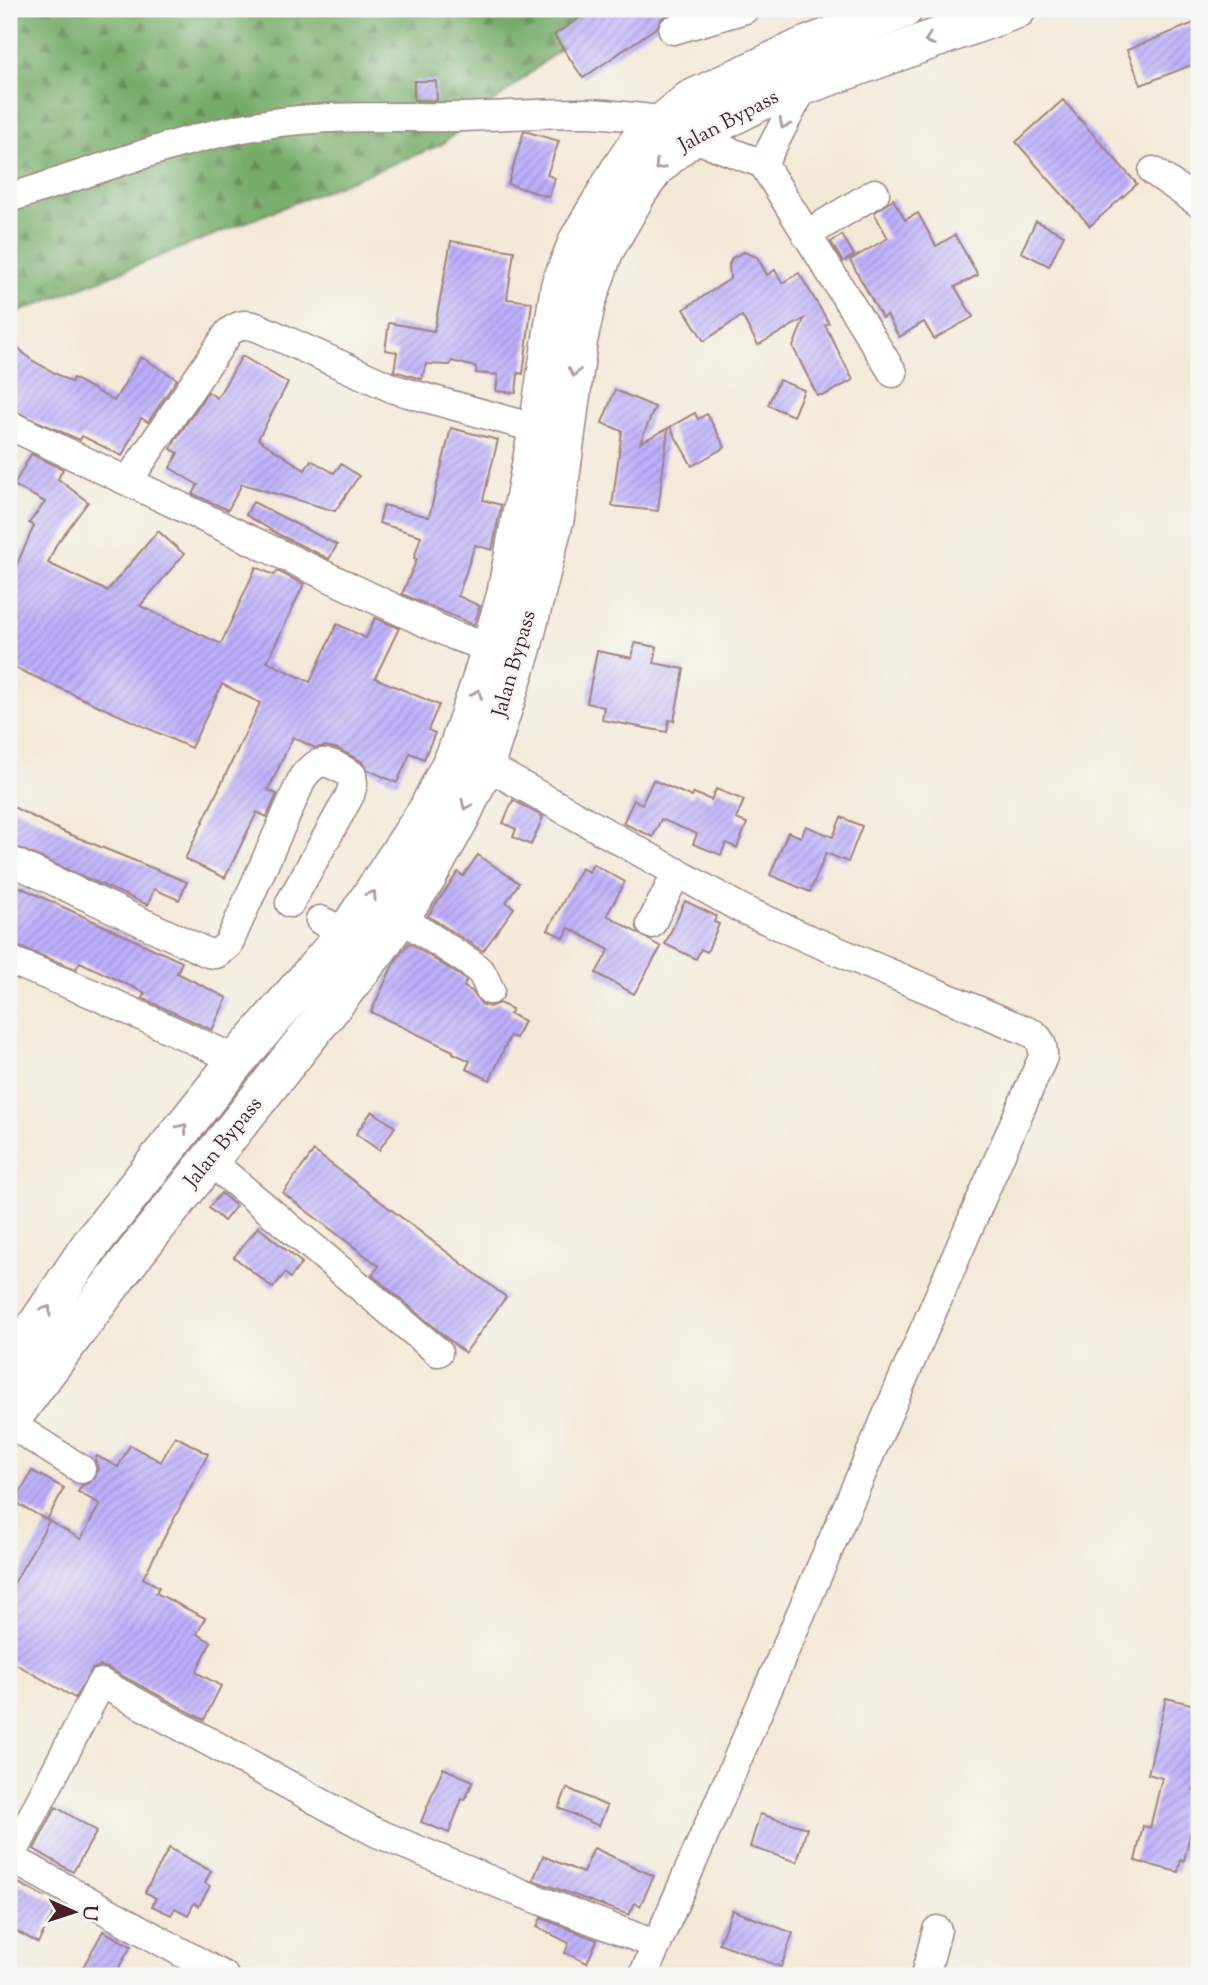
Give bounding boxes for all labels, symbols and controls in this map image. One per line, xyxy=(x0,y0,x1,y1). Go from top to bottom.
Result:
one-way arrow xyxy=(924,32,936,46)
street label: Jalan Bypass xyxy=(673,83,784,161)
one-way arrow xyxy=(779,117,792,129)
one-way arrow xyxy=(655,158,667,171)
one-way arrow xyxy=(567,367,582,378)
street label: Jalan Bypass xyxy=(485,607,545,722)
one-way arrow xyxy=(469,688,483,700)
one-way arrow xyxy=(460,798,474,810)
one-way arrow xyxy=(364,889,377,902)
street label: Jalan Bypass xyxy=(177,1091,270,1196)
one-way arrow xyxy=(175,1124,187,1137)
one-way arrow xyxy=(38,1305,51,1318)
north arrow xyxy=(38,1876,108,1946)
text: U xyxy=(75,1904,102,1922)

